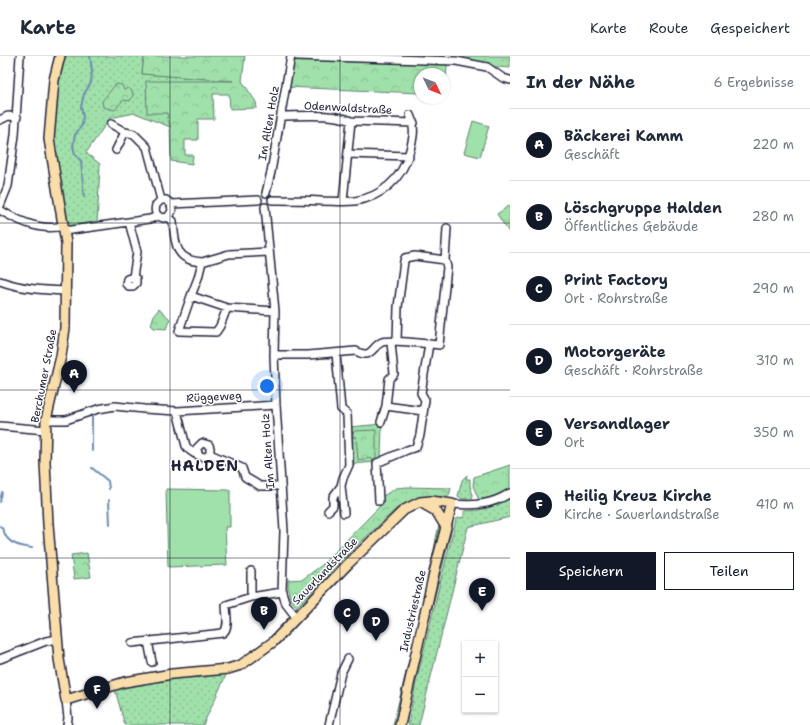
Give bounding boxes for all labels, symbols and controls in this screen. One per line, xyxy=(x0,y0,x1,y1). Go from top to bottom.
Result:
text: Karte xyxy=(20,15,76,40)
text: Karte xyxy=(590,19,627,37)
text: Route xyxy=(649,19,688,37)
text: Gespeichert xyxy=(710,19,790,37)
north arrow xyxy=(414,68,450,104)
text: In der Nähe xyxy=(526,71,635,93)
text: 6 Ergebnisse xyxy=(714,74,794,91)
street label: Im Alten Holz xyxy=(255,84,283,162)
street label: Odenwaldstraße xyxy=(303,98,393,118)
text: Bäckerei Kamm xyxy=(564,126,683,146)
text: A xyxy=(534,136,544,153)
text: 220 m xyxy=(752,136,794,153)
text: Geschäft xyxy=(564,146,620,163)
text: Löschgruppe Halden xyxy=(564,198,722,218)
text: B xyxy=(535,208,543,225)
text: 280 m xyxy=(752,208,794,225)
text: Öffentliches Gebäude xyxy=(564,218,698,235)
text: Print Factory xyxy=(564,270,668,290)
text: C xyxy=(535,280,543,297)
text: 290 m xyxy=(752,280,794,297)
text: Ort · Rohrstraße xyxy=(564,290,668,307)
street label: Berchumer Straße xyxy=(28,328,60,424)
text: Motorgeräte xyxy=(564,342,666,362)
text: D xyxy=(534,352,544,369)
text: 310 m xyxy=(756,352,794,369)
pin: A xyxy=(61,360,87,393)
text: Geschäft · Rohrstraße xyxy=(564,362,703,379)
your location xyxy=(257,376,277,396)
street label: Rüggeweg xyxy=(186,388,242,406)
street label: Im Alten Holz xyxy=(258,413,278,489)
text: Versandlager xyxy=(564,414,670,434)
text: E xyxy=(535,424,543,441)
text: 350 m xyxy=(753,424,794,441)
text: Ort xyxy=(564,434,585,451)
district label: HALDEN xyxy=(171,456,239,476)
text: Heilig Kreuz Kirche xyxy=(564,486,712,506)
text: F xyxy=(535,496,543,513)
text: 410 m xyxy=(756,496,794,513)
text: Kirche · Sauerlandstraße xyxy=(564,506,720,523)
street label: Sauerlandstraße xyxy=(289,534,361,608)
button: Speichern xyxy=(526,552,656,590)
button: Teilen xyxy=(664,552,794,590)
street label: Industriestraße xyxy=(396,568,430,654)
pin: E xyxy=(469,578,495,611)
pin: B xyxy=(251,597,277,630)
pin: C xyxy=(334,599,360,632)
pin: D xyxy=(363,608,389,641)
map controls xyxy=(462,641,498,713)
button: + xyxy=(462,641,498,677)
pin: F xyxy=(84,676,110,709)
button: − xyxy=(462,677,498,713)

